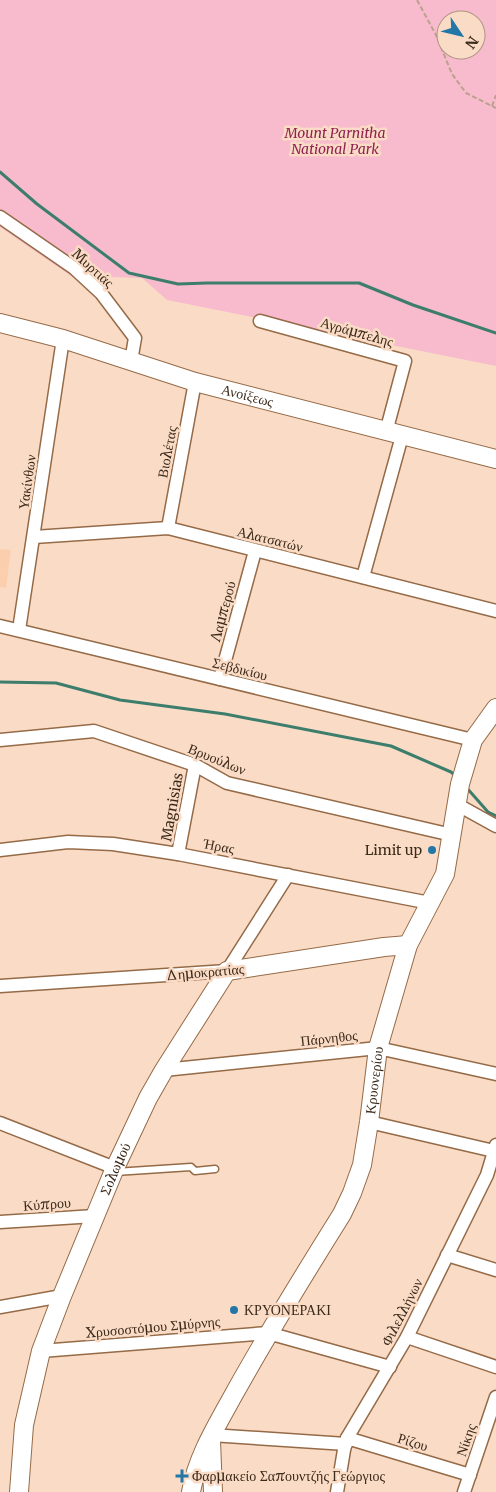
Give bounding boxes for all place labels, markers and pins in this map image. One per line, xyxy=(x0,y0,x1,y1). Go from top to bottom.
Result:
place label: Limit up xyxy=(365,841,422,859)
marker: Limit up xyxy=(426,844,438,856)
place label: ΚΡΥΟΝΕΡΑΚΙ xyxy=(244,1301,331,1319)
marker: ΚΡΥΟΝΕΡΑΚΙ xyxy=(228,1304,240,1316)
place label: Φαρμακείο Σαπουντζής Γεώργιος xyxy=(192,1467,385,1485)
marker: Φαρμακείο Σαπουντζής Γεώργιος xyxy=(176,1470,188,1482)

